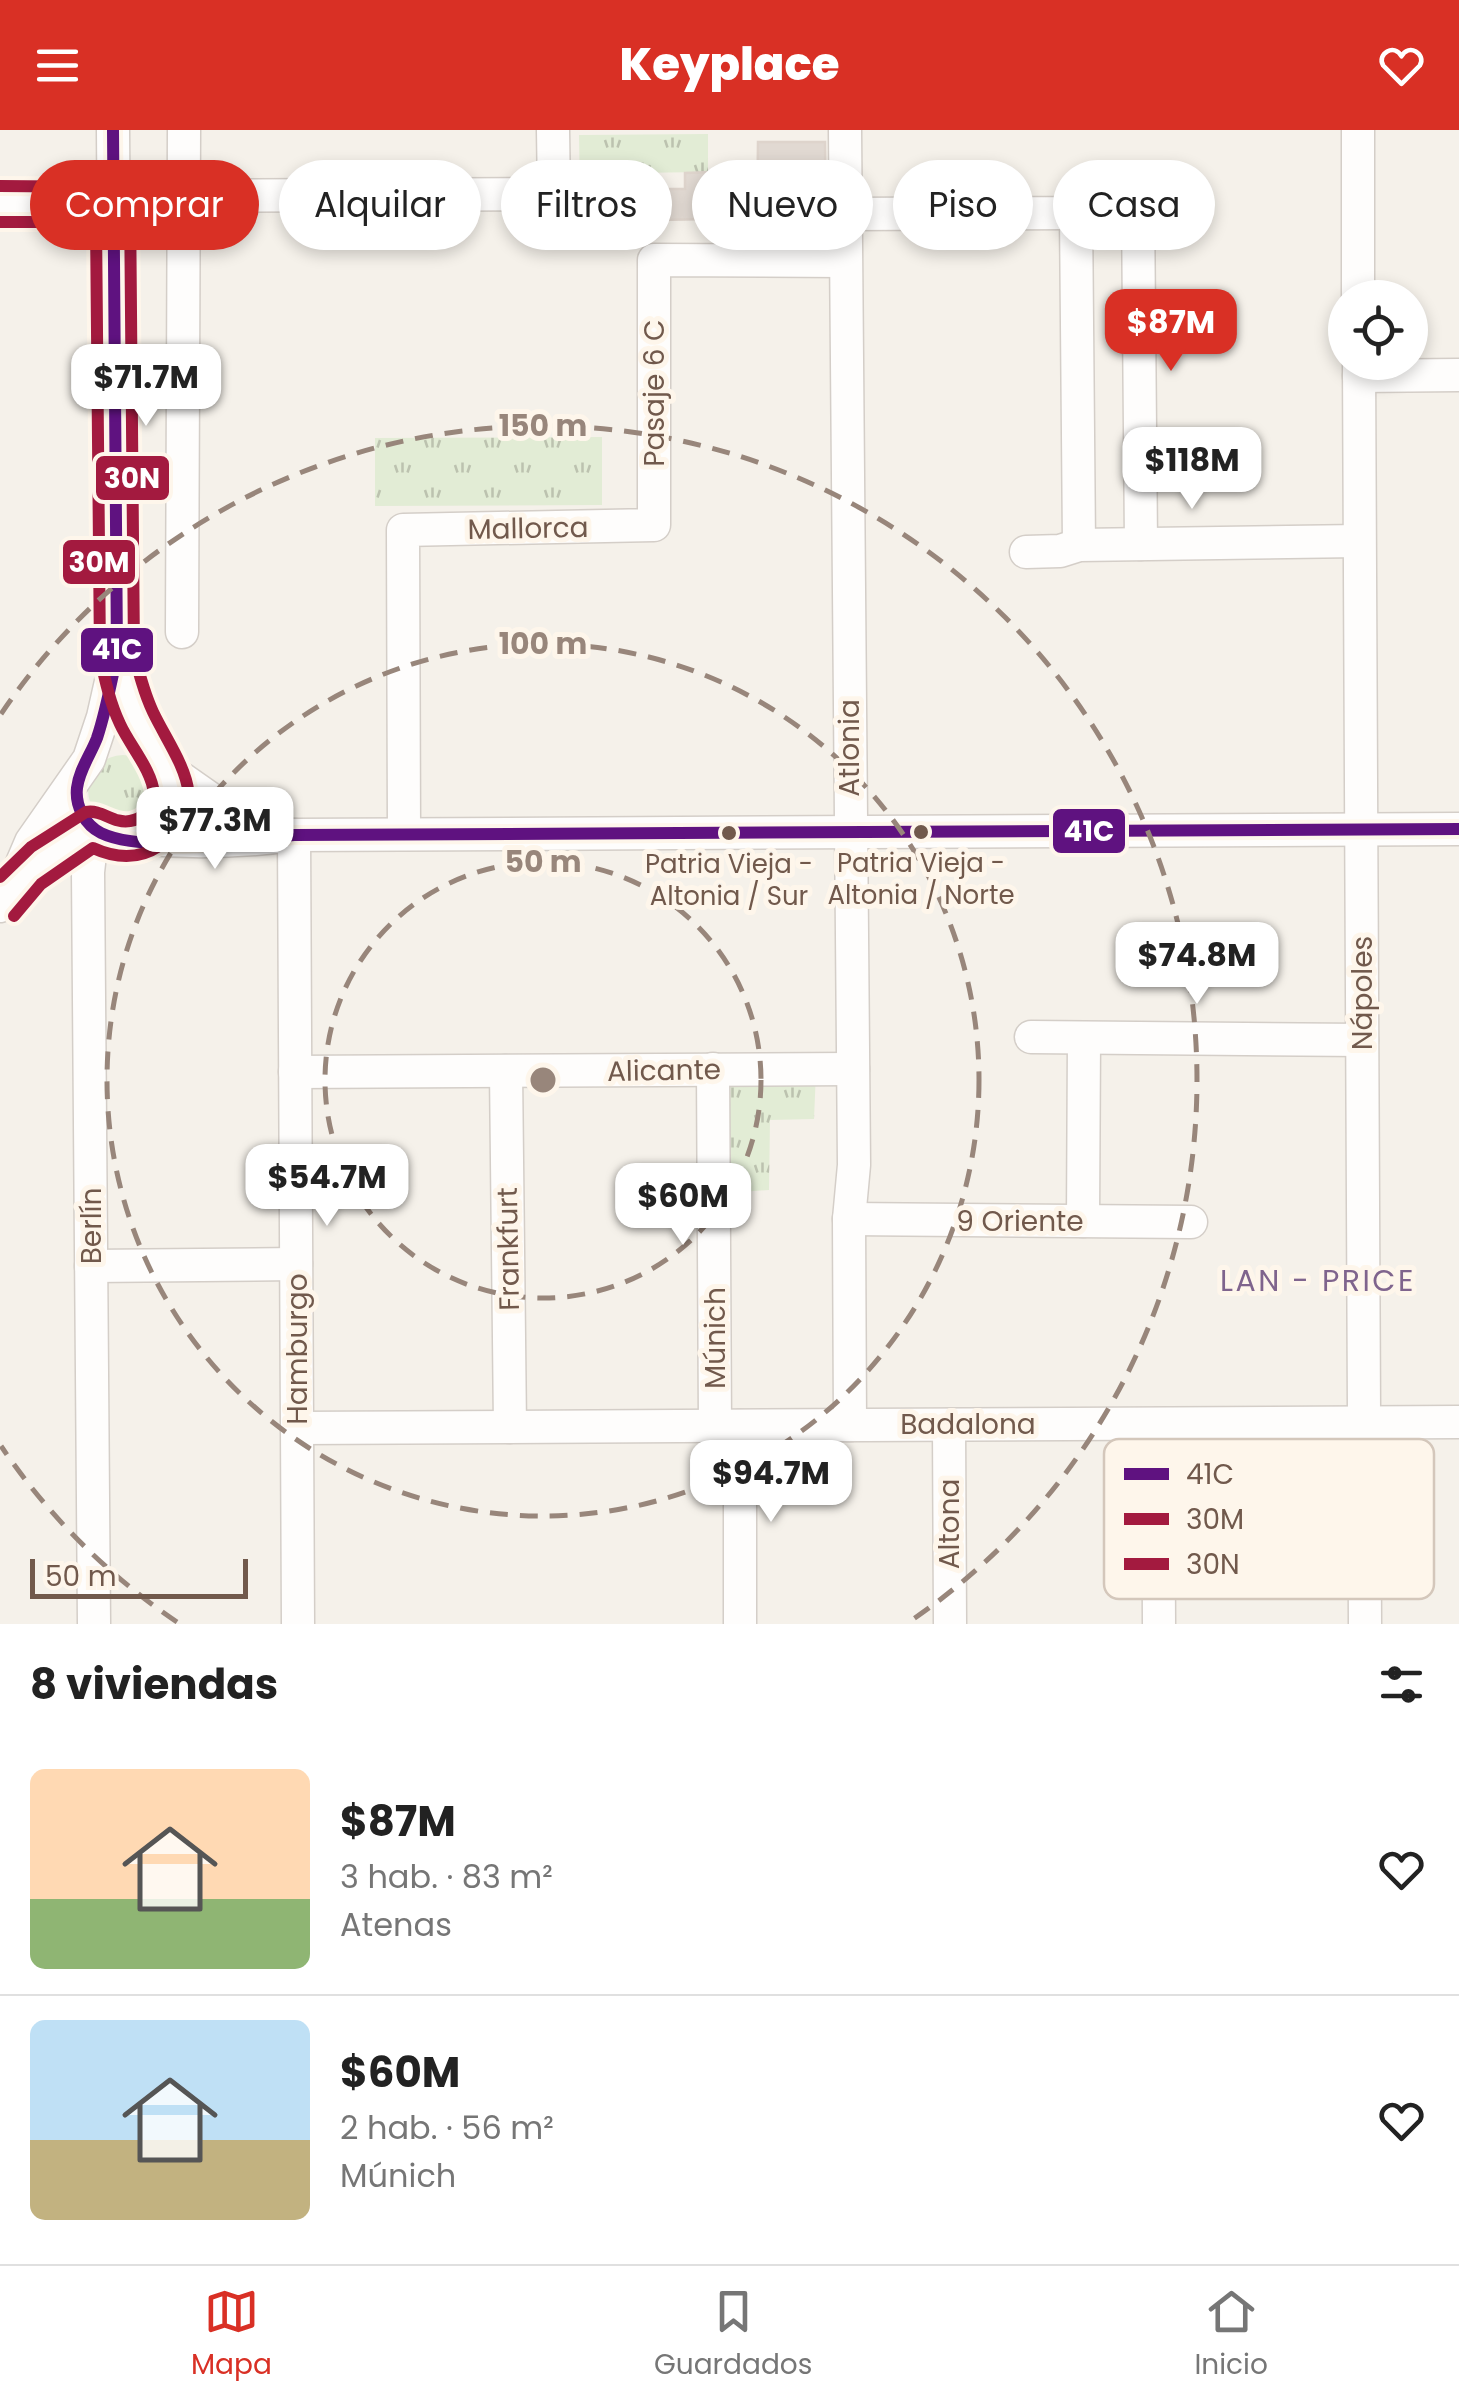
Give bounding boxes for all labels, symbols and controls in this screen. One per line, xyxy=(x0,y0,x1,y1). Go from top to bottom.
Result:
text: Keyplace xyxy=(620,33,839,96)
icon: menu xyxy=(30,38,85,93)
icon: heart xyxy=(1374,38,1429,93)
chip: Comprar xyxy=(30,160,259,250)
chip: Alquilar xyxy=(279,160,481,250)
chip: Filtros xyxy=(501,160,672,250)
chip: Nuevo xyxy=(692,160,873,250)
chip: Piso xyxy=(893,160,1033,250)
chip: Casa xyxy=(1053,160,1215,250)
map controls xyxy=(1328,280,1428,380)
button: locate xyxy=(1328,280,1428,380)
pin: $87M xyxy=(1112,289,1230,374)
text: $87M xyxy=(1127,299,1215,344)
street label: Pasaje 6 C xyxy=(635,319,674,467)
pin: $71.7M xyxy=(65,344,227,429)
text: $71.7M xyxy=(93,354,199,399)
text: 150 m xyxy=(499,404,587,447)
pin: $118M xyxy=(1122,427,1262,512)
text: $118M xyxy=(1144,437,1240,482)
line badge: 30N xyxy=(94,454,171,502)
text: 30N xyxy=(104,459,160,498)
street label: Mallorca xyxy=(467,508,589,549)
line badge: 30M xyxy=(61,538,137,586)
text: 30M xyxy=(69,543,129,582)
text: 100 m xyxy=(499,622,587,665)
line badge: 41C xyxy=(79,626,155,674)
text: 41C xyxy=(92,630,142,669)
street label: Atlonia xyxy=(830,699,869,797)
pin: $77.3M xyxy=(134,787,296,872)
text: $77.3M xyxy=(158,797,272,842)
line badge: 41C xyxy=(1051,807,1127,855)
text: 41C xyxy=(1064,812,1114,851)
marker: Patria Vieja - Altonia / Norte xyxy=(911,822,931,842)
marker: Patria Vieja - Altonia / Sur xyxy=(719,823,739,843)
text: 50 m xyxy=(504,840,582,883)
place label: Patria Vieja - Altonia / Norte xyxy=(827,845,1015,913)
place label: Patria Vieja - Altonia / Sur xyxy=(645,846,813,914)
pin: $74.8M xyxy=(1116,922,1278,1007)
text: $74.8M xyxy=(1138,932,1256,977)
street label: Nápoles xyxy=(1343,936,1382,1050)
street label: Alicante xyxy=(607,1050,721,1091)
centre of rings xyxy=(525,1062,561,1098)
pin: $54.7M xyxy=(246,1144,408,1229)
text: $54.7M xyxy=(267,1154,387,1199)
pin: $60M xyxy=(624,1163,742,1248)
text: $60M xyxy=(637,1173,729,1218)
street label: Frankfurt xyxy=(488,1187,529,1311)
street label: Berlín xyxy=(72,1188,111,1264)
street label: 9 Oriente xyxy=(956,1202,1084,1241)
district label: LAN - PRICE xyxy=(1220,1259,1416,1302)
street label: Hamburgo xyxy=(278,1273,317,1425)
street label: Múnich xyxy=(696,1287,735,1389)
street label: Badalona xyxy=(900,1405,1036,1444)
legend xyxy=(1104,1439,1434,1599)
pin: $94.7M xyxy=(690,1440,852,1525)
text: $94.7M xyxy=(712,1450,830,1495)
text: 41C xyxy=(1186,1455,1234,1494)
street label: Altona xyxy=(930,1479,969,1569)
text: 30M xyxy=(1186,1500,1244,1539)
text: 30N xyxy=(1186,1545,1240,1584)
scale bar xyxy=(30,1554,248,1598)
text: 50 m xyxy=(45,1557,116,1596)
text: 8 viviendas xyxy=(30,1655,278,1714)
icon: filters xyxy=(1374,1657,1429,1712)
text: $87M xyxy=(340,1792,456,1851)
icon: home xyxy=(110,1809,230,1929)
icon: heart xyxy=(1374,1842,1429,1897)
text: 3 hab. · 83 m² xyxy=(340,1854,553,1899)
text: Atenas xyxy=(340,1902,452,1947)
text: $60M xyxy=(340,2043,460,2102)
icon: home xyxy=(110,2060,230,2180)
icon: heart xyxy=(1374,2093,1429,2148)
text: 2 hab. · 56 m² xyxy=(340,2105,554,2150)
text: Múnich xyxy=(340,2153,456,2198)
tab: Mapa xyxy=(191,2284,272,2386)
tab: Guardados xyxy=(654,2284,812,2386)
tab: Inicio xyxy=(1194,2284,1268,2386)

